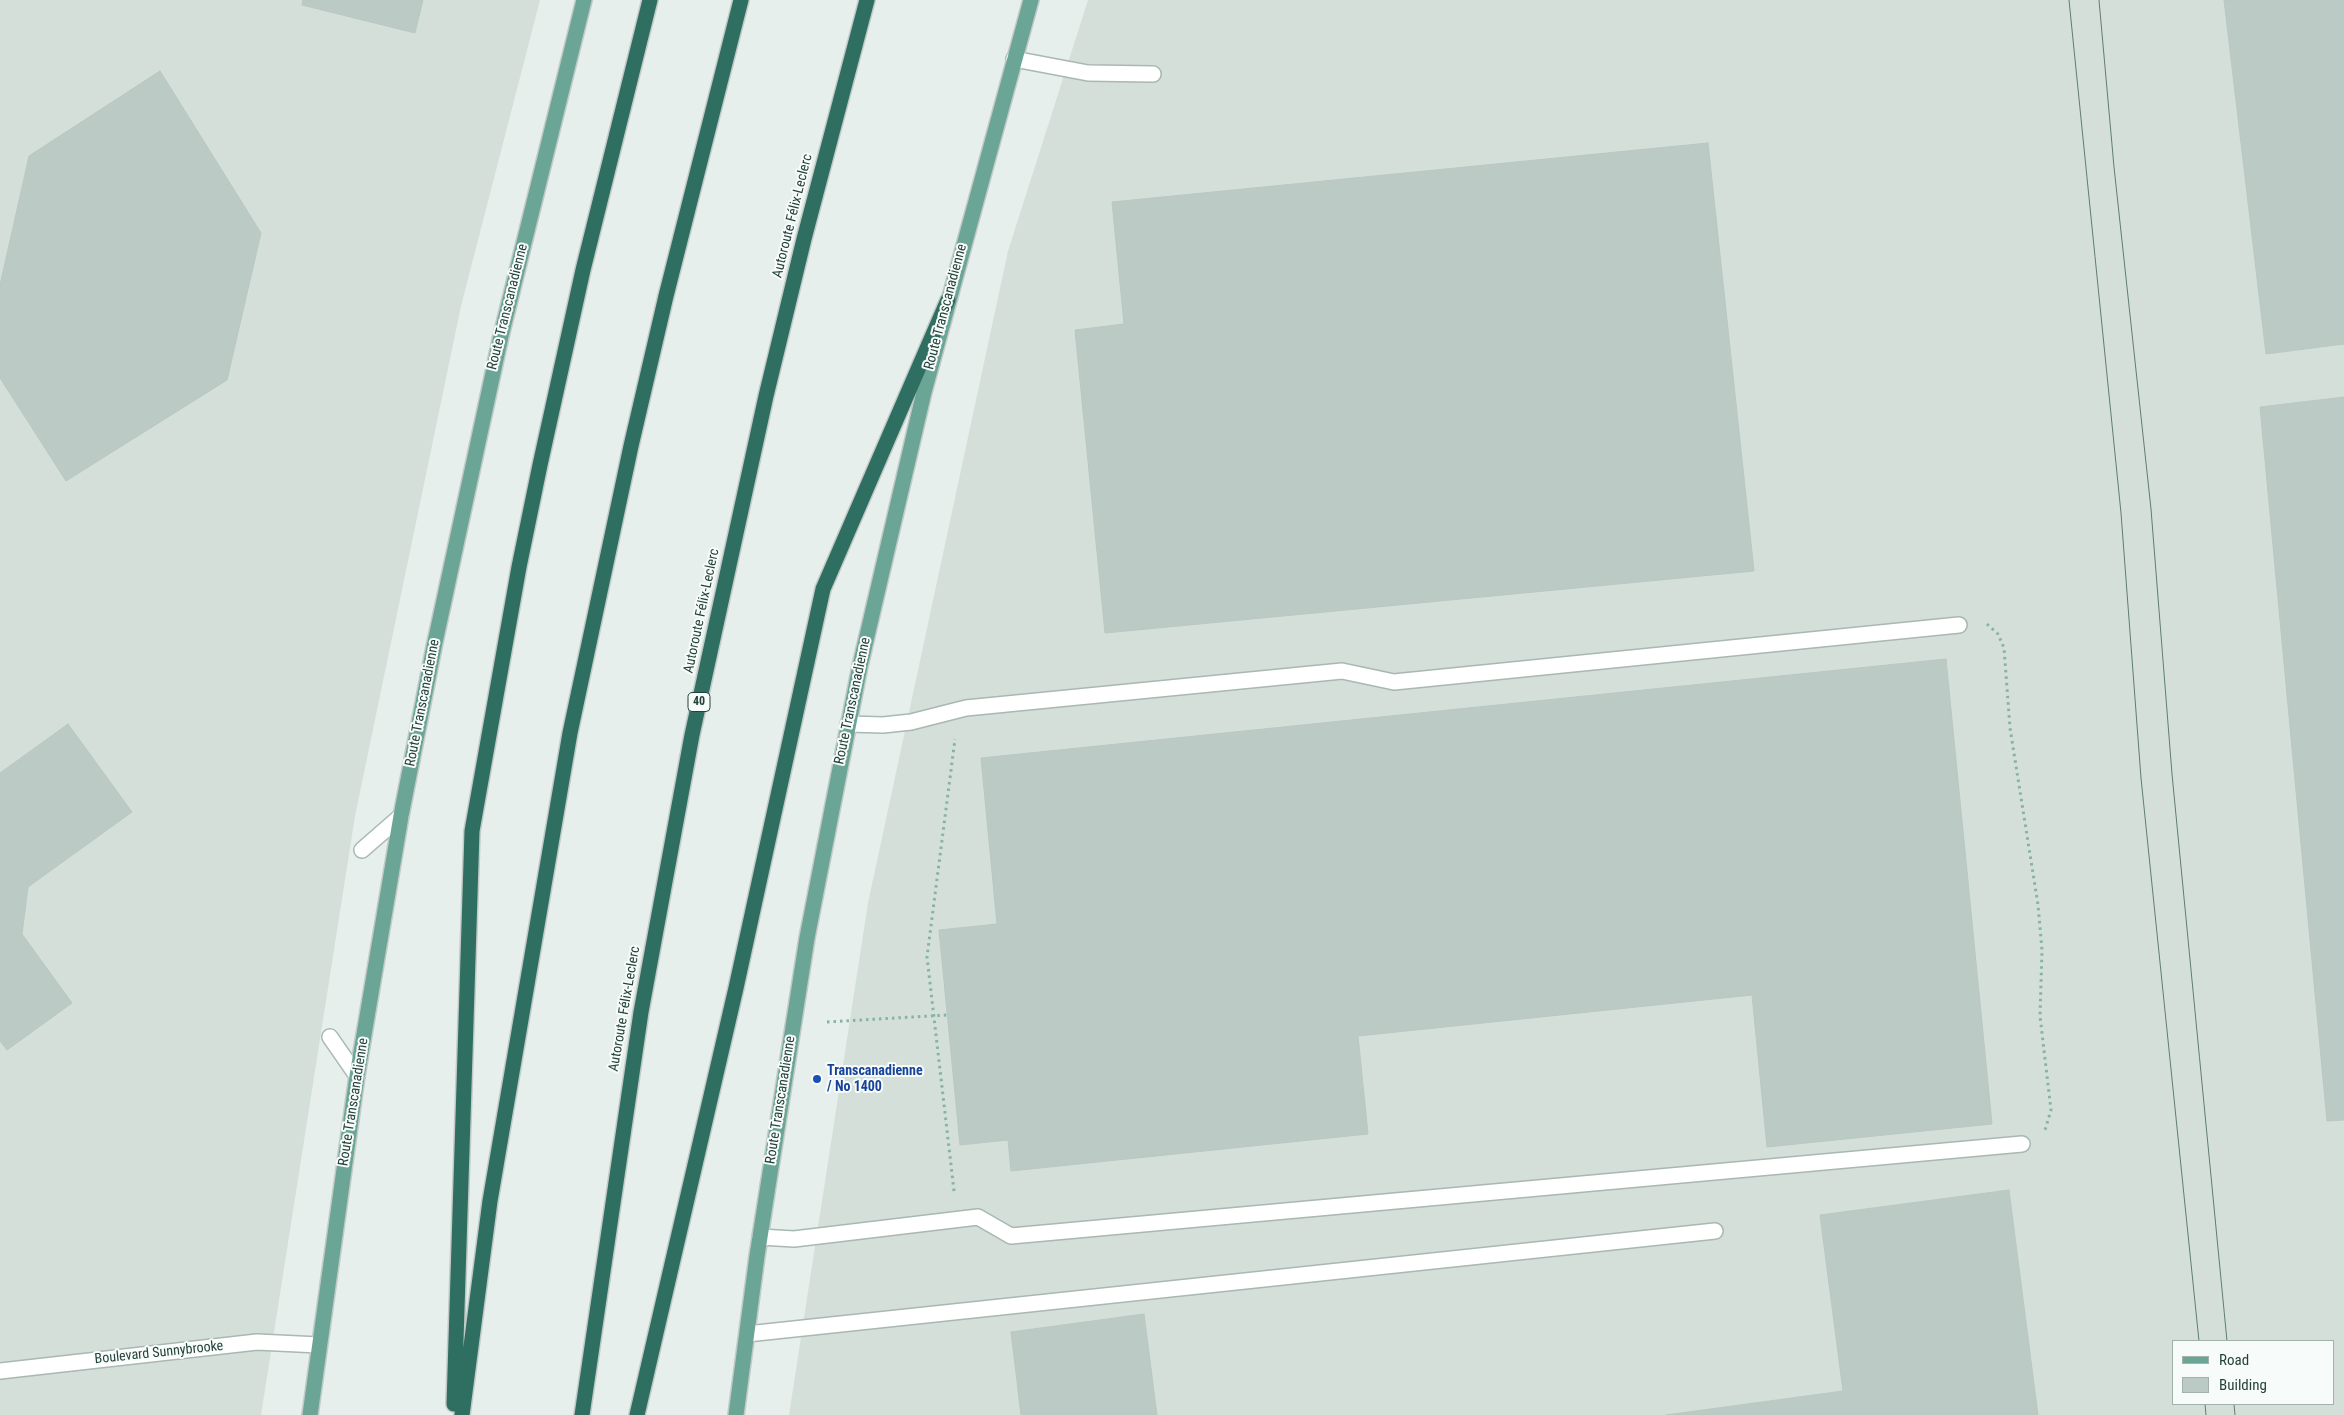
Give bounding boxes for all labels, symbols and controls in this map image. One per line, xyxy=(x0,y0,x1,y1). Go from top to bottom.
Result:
street label: Autoroute Félix-Leclerc xyxy=(769,152,817,280)
street label: Route Transcanadienne xyxy=(484,242,532,372)
street label: Route Transcanadienne xyxy=(921,242,971,372)
street label: Autoroute Félix-Leclerc xyxy=(681,547,723,675)
street label: Route Transcanadienne xyxy=(831,636,875,766)
street label: Route Transcanadienne xyxy=(402,638,444,768)
road number: 40 xyxy=(688,692,710,712)
street label: Autoroute Félix-Leclerc xyxy=(606,945,644,1073)
street label: Route Transcanadienne xyxy=(763,1035,799,1165)
street label: Route Transcanadienne xyxy=(336,1037,372,1167)
place label: Transcanadienne / No 1400 xyxy=(827,1063,923,1096)
marker: Transcanadienne / No 1400 xyxy=(811,1073,823,1085)
street label: Boulevard Sunnybrooke xyxy=(94,1338,224,1368)
legend xyxy=(2172,1340,2334,1405)
text: Road xyxy=(2219,1351,2249,1369)
text: Building xyxy=(2219,1376,2267,1394)

